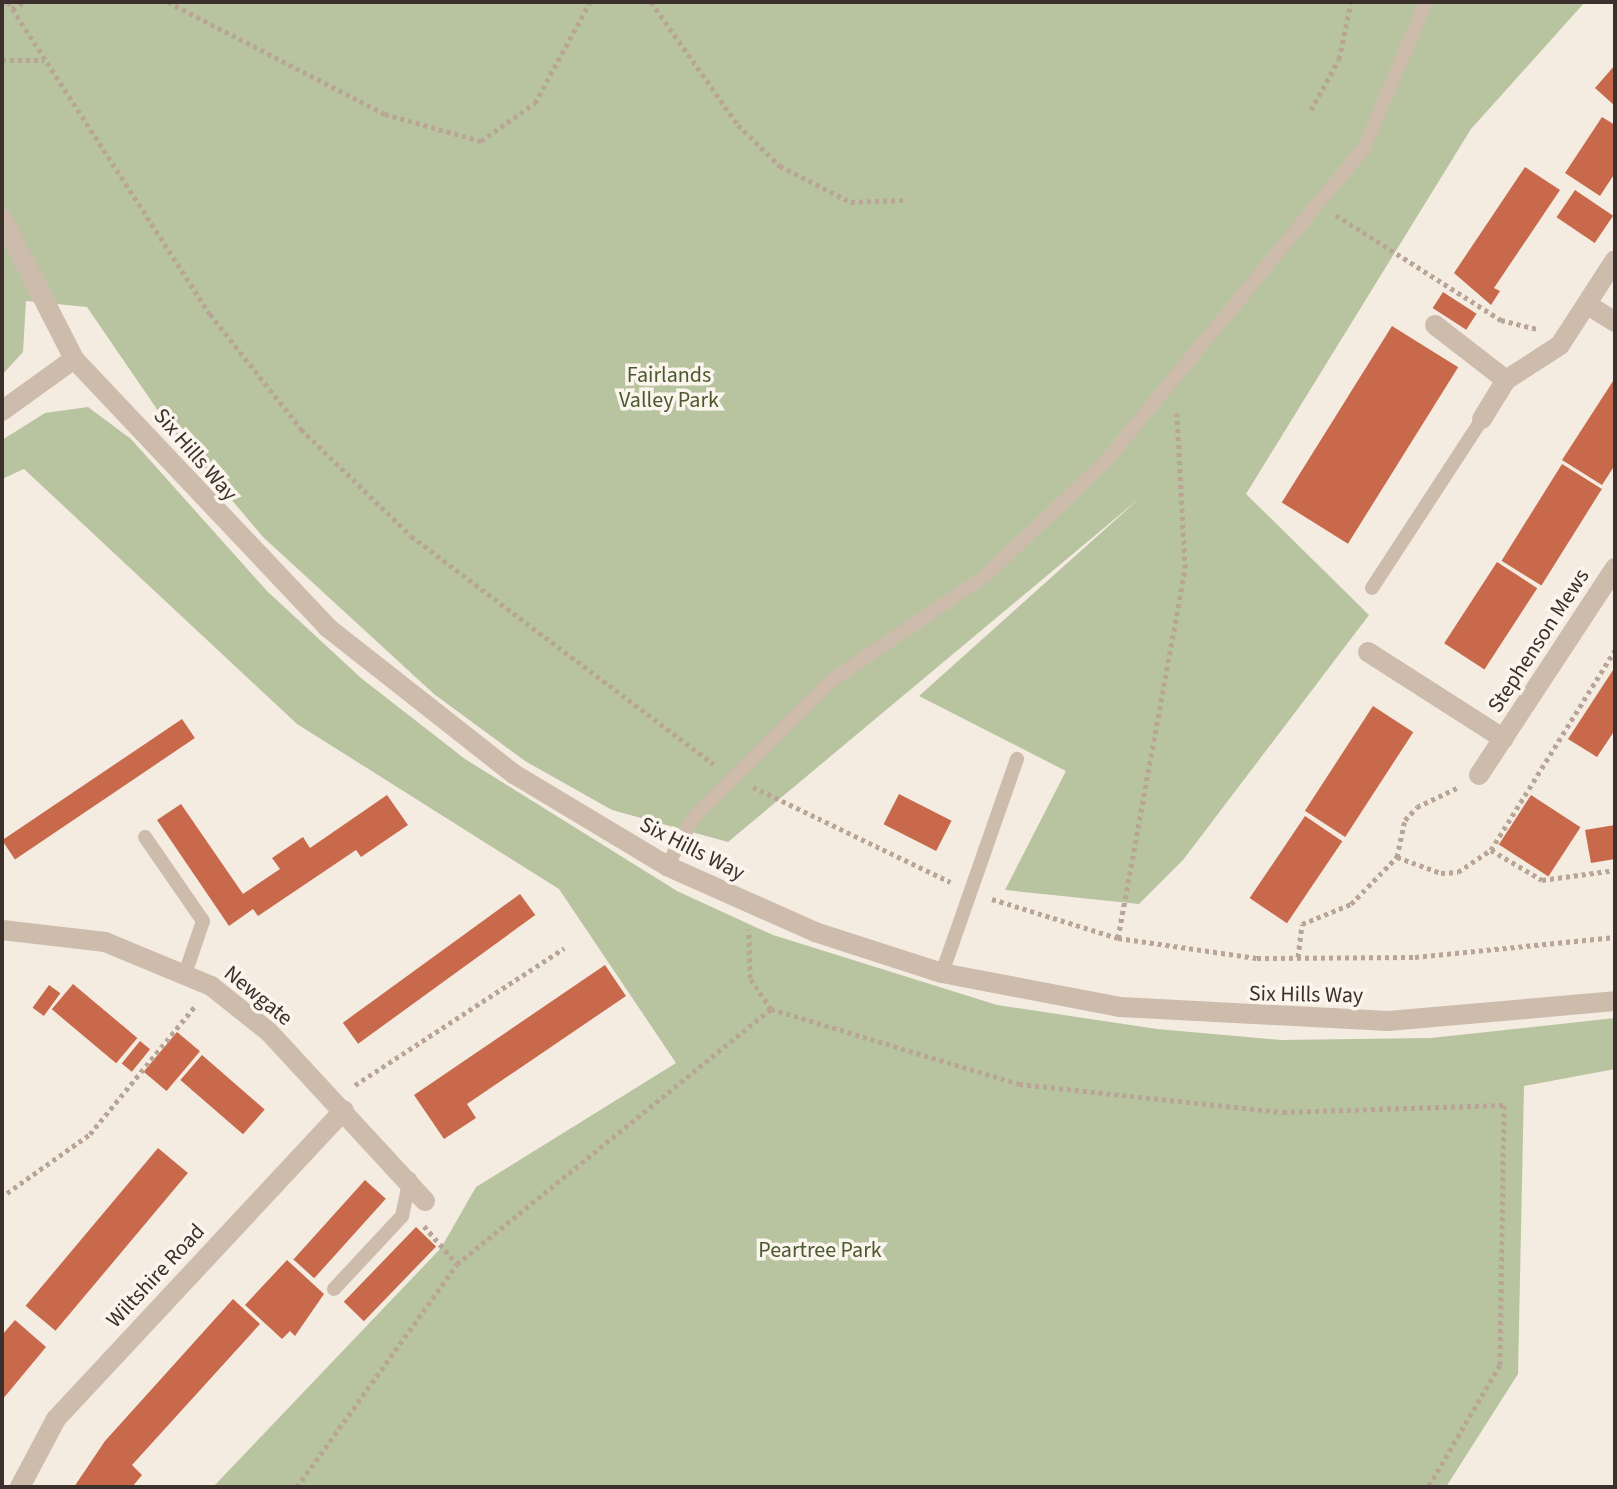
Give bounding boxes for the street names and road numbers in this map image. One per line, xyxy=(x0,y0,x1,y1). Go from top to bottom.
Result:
street label: Six Hills Way xyxy=(148,403,242,507)
street label: Stephenson Mews xyxy=(1483,564,1595,718)
street label: Six Hills Way xyxy=(635,811,749,887)
street label: Newgate xyxy=(218,960,298,1032)
street label: Six Hills Way xyxy=(1249,981,1363,1009)
street label: Wiltshire Road xyxy=(101,1219,211,1333)

